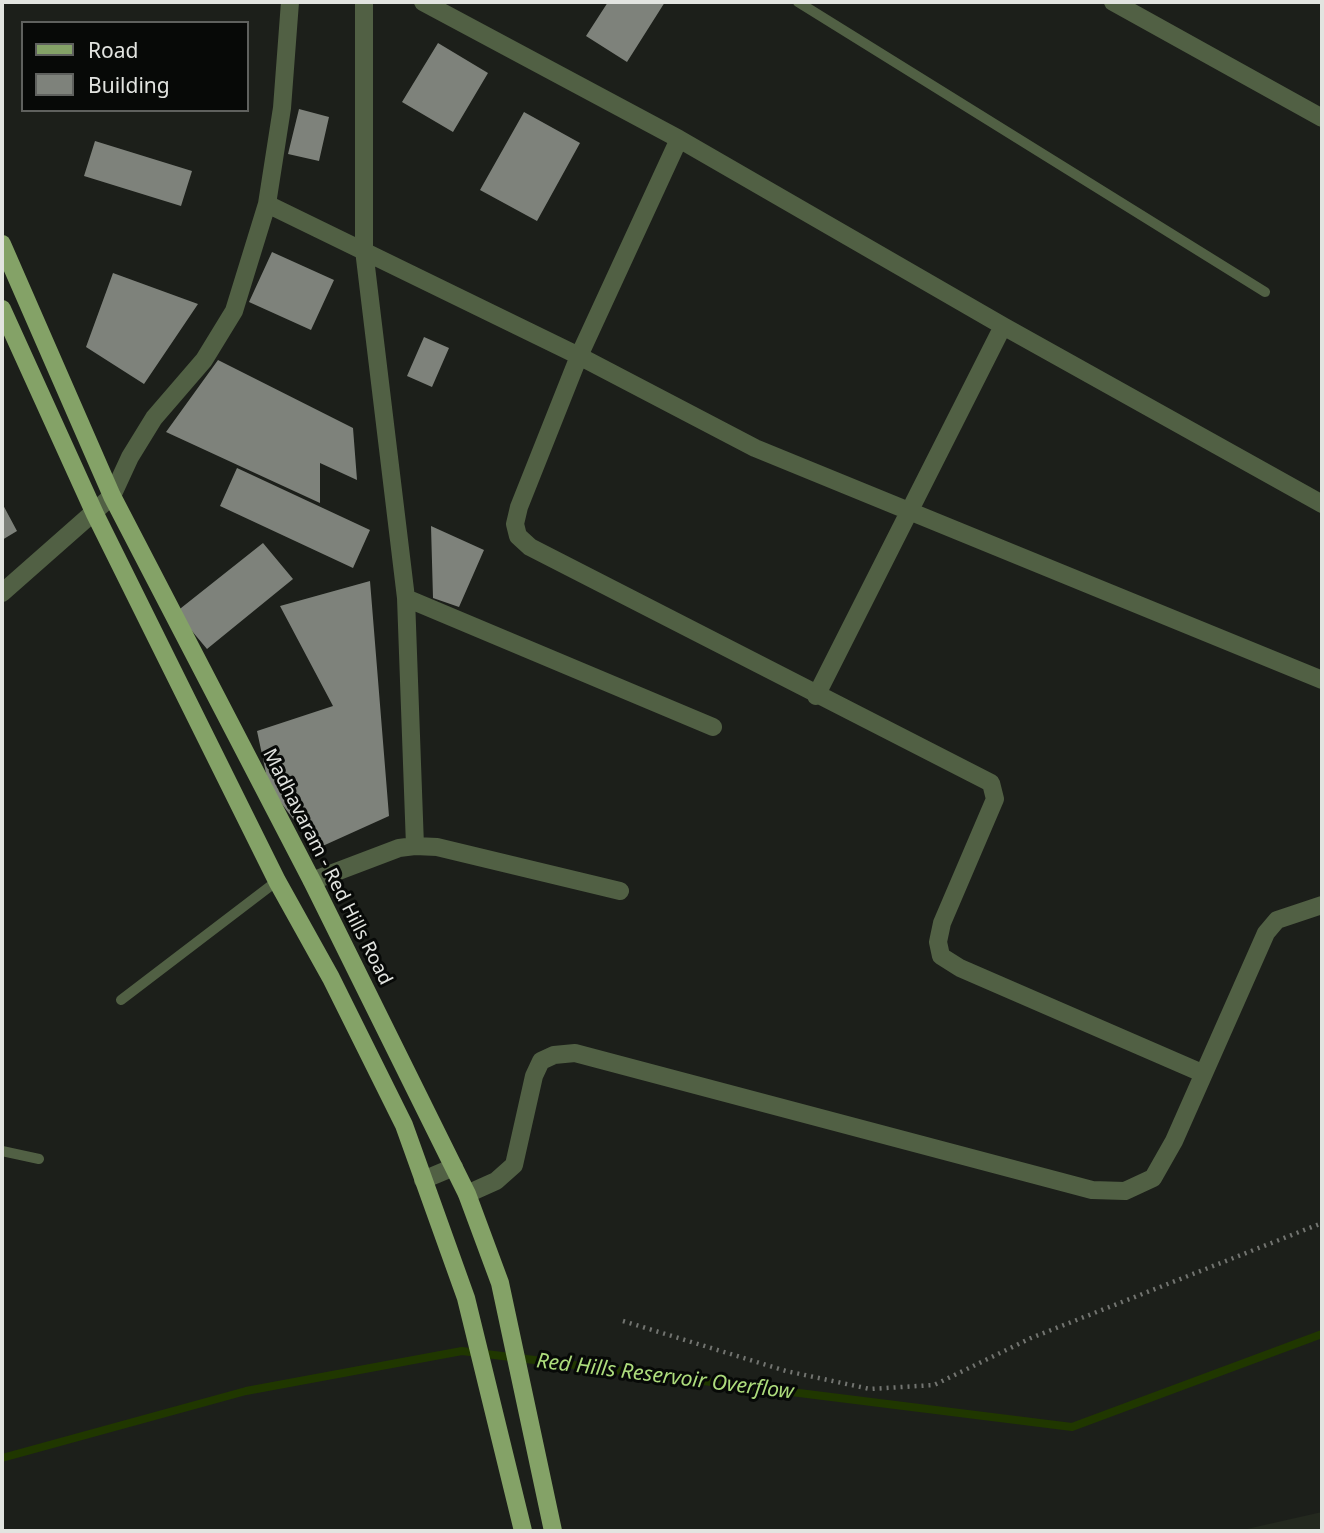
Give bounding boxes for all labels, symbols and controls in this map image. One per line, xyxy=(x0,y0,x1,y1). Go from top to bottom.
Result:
legend xyxy=(21,21,248,112)
text: Road xyxy=(88,36,138,64)
text: Building xyxy=(88,71,170,99)
street label: Madhavaram - Red Hills Road xyxy=(257,745,397,989)
water label: Red Hills Reservoir Overflow xyxy=(535,1349,795,1405)

